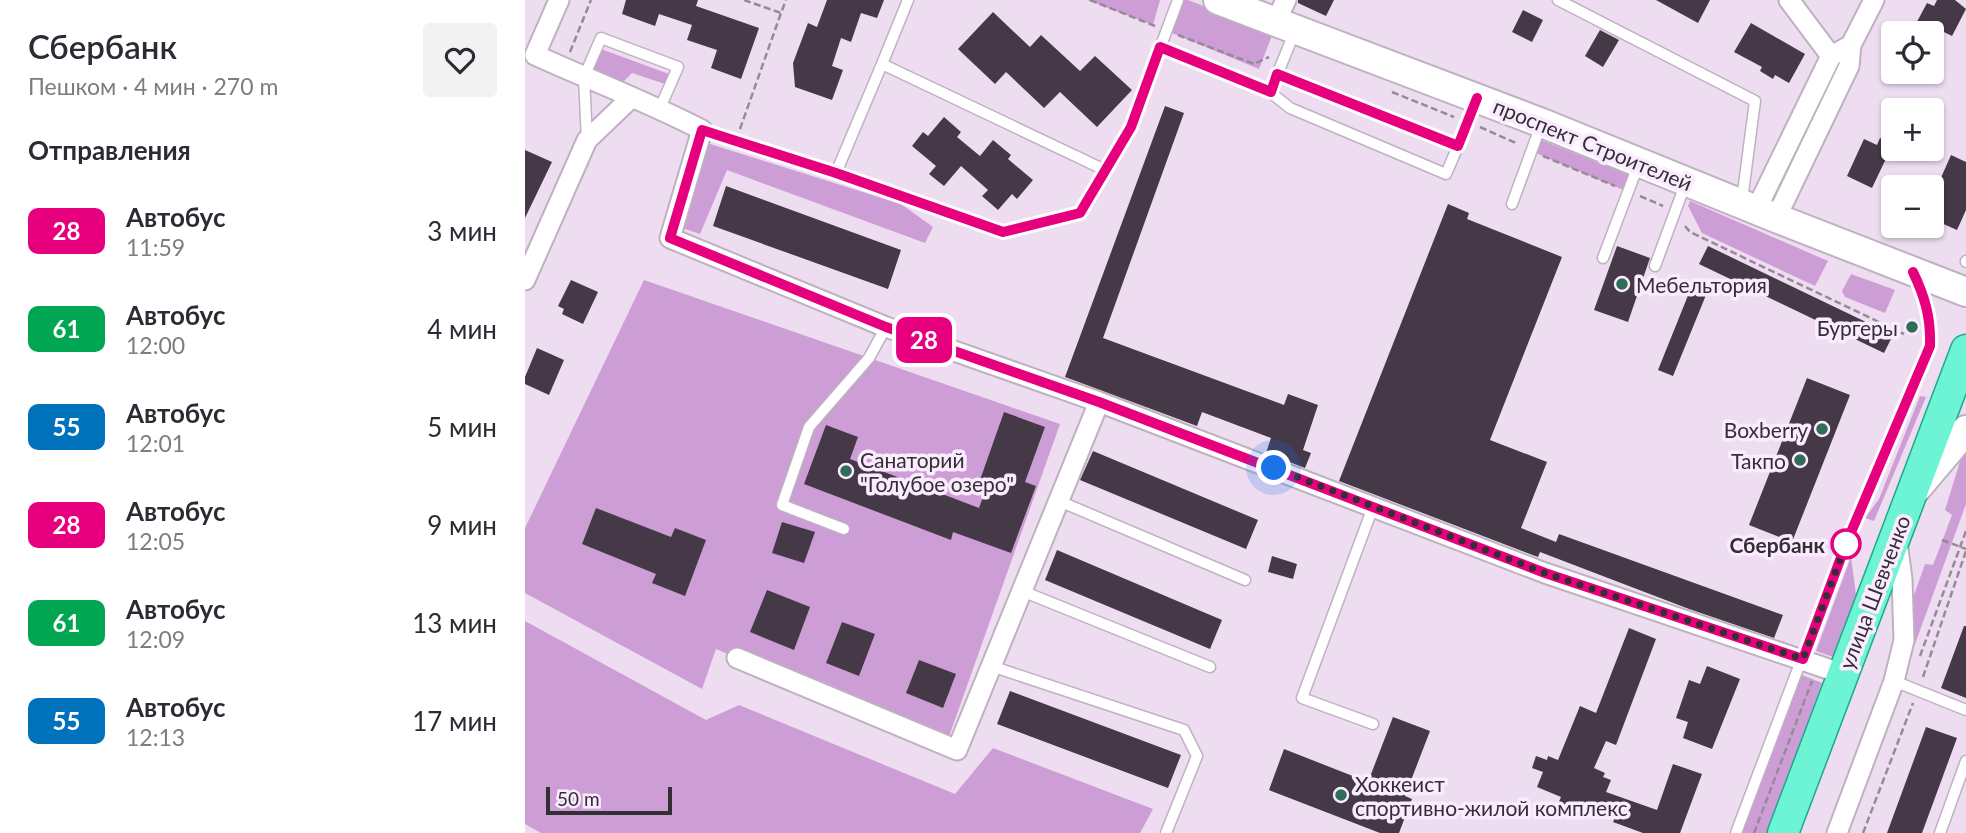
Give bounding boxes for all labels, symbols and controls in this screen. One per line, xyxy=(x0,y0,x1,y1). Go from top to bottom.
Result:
map controls xyxy=(1881,21,1944,238)
button: locate xyxy=(1881,21,1944,84)
button: heart xyxy=(423,23,497,97)
text: Сбербанк xyxy=(28,26,177,66)
text: Пешком · 4 мин · 270 m xyxy=(28,72,278,100)
street label: проспект Строителей xyxy=(1490,93,1696,195)
button: + xyxy=(1881,98,1944,161)
text: Отправления xyxy=(28,134,191,166)
button: − xyxy=(1881,175,1944,238)
text: Автобус xyxy=(126,201,225,233)
text: 3 мин xyxy=(427,215,497,247)
text: 28 xyxy=(53,216,80,245)
text: 11:59 xyxy=(126,233,185,261)
place label: Мебельтория xyxy=(1636,272,1767,297)
marker: Мебельтория xyxy=(1614,276,1630,292)
text: Автобус xyxy=(126,299,225,331)
text: 4 мин xyxy=(427,313,497,345)
text: 61 xyxy=(53,314,80,343)
place label: Бургеры xyxy=(1817,315,1898,340)
line badge: 28 xyxy=(893,317,955,363)
marker: Бургеры xyxy=(1904,319,1920,335)
text: 28 xyxy=(910,325,938,354)
text: 12:00 xyxy=(126,331,185,359)
text: Автобус xyxy=(126,397,225,429)
text: 5 мин xyxy=(427,411,497,443)
text: 55 xyxy=(53,412,80,441)
place label: Boxberry xyxy=(1724,417,1808,442)
marker: Boxberry xyxy=(1814,421,1830,437)
text: 12:01 xyxy=(126,429,185,457)
place label: Санаторий "Голубое озеро" xyxy=(860,447,1014,496)
place label: Такпо xyxy=(1731,448,1786,473)
your location xyxy=(1256,450,1291,485)
marker: Такпо xyxy=(1792,452,1808,468)
marker: Санаторий "Голубое озеро" xyxy=(838,463,854,479)
text: Автобус xyxy=(126,495,225,527)
text: 9 мин xyxy=(427,509,497,541)
text: 28 xyxy=(53,510,80,539)
street label: улица Шевченко xyxy=(1833,512,1915,672)
text: 12:05 xyxy=(126,527,185,555)
marker: Сбербанк xyxy=(1831,529,1861,559)
place label: Сбербанк xyxy=(1730,532,1826,557)
text: Автобус xyxy=(126,593,225,625)
text: 13 мин xyxy=(412,607,497,639)
text: 61 xyxy=(53,608,80,637)
text: 12:09 xyxy=(126,625,185,653)
text: Автобус xyxy=(126,691,225,723)
text: 17 мин xyxy=(412,705,497,737)
text: 55 xyxy=(53,706,80,735)
text: 12:13 xyxy=(126,723,185,751)
place label: Хоккеист спортивно-жилой комплекс xyxy=(1355,771,1628,820)
scale bar xyxy=(546,784,672,816)
text: 50 m xyxy=(557,787,600,810)
marker: Хоккеист спортивно-жилой комплекс xyxy=(1333,787,1349,803)

